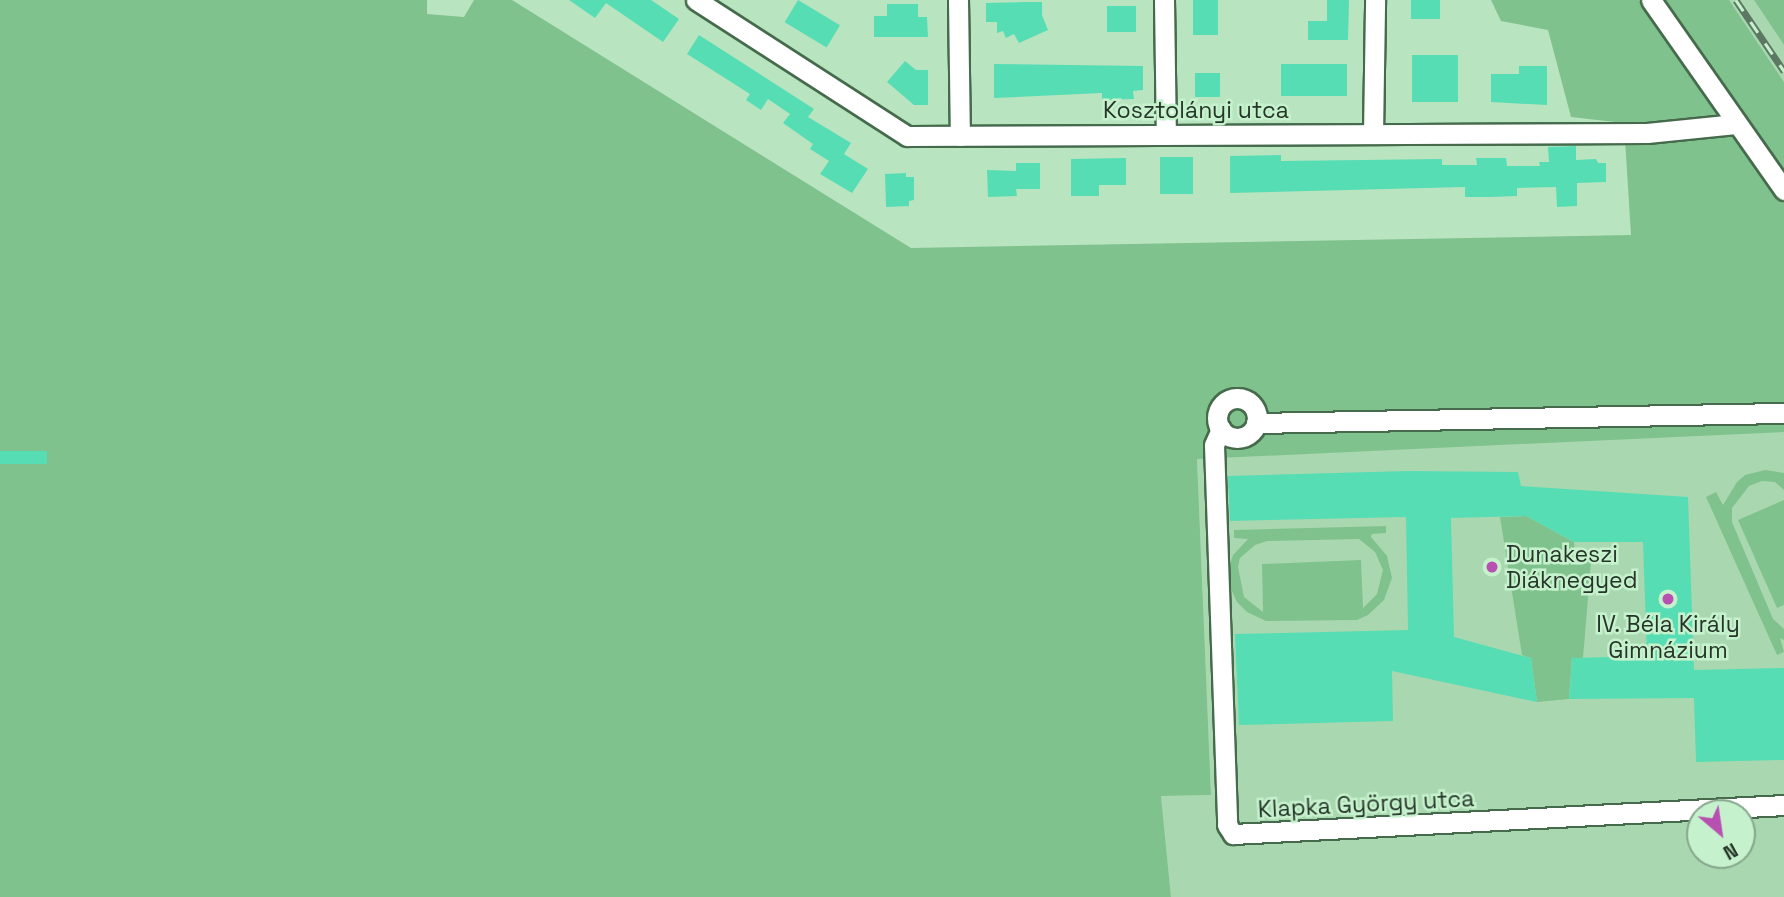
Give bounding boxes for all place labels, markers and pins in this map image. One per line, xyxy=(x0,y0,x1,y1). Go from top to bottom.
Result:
place label: Dunakeszi Diáknegyed xyxy=(1506,540,1637,594)
marker: Dunakeszi Diáknegyed xyxy=(1484,559,1500,575)
marker: IV. Béla Király Gimnázium xyxy=(1660,591,1676,607)
place label: IV. Béla Király Gimnázium xyxy=(1596,610,1740,664)

